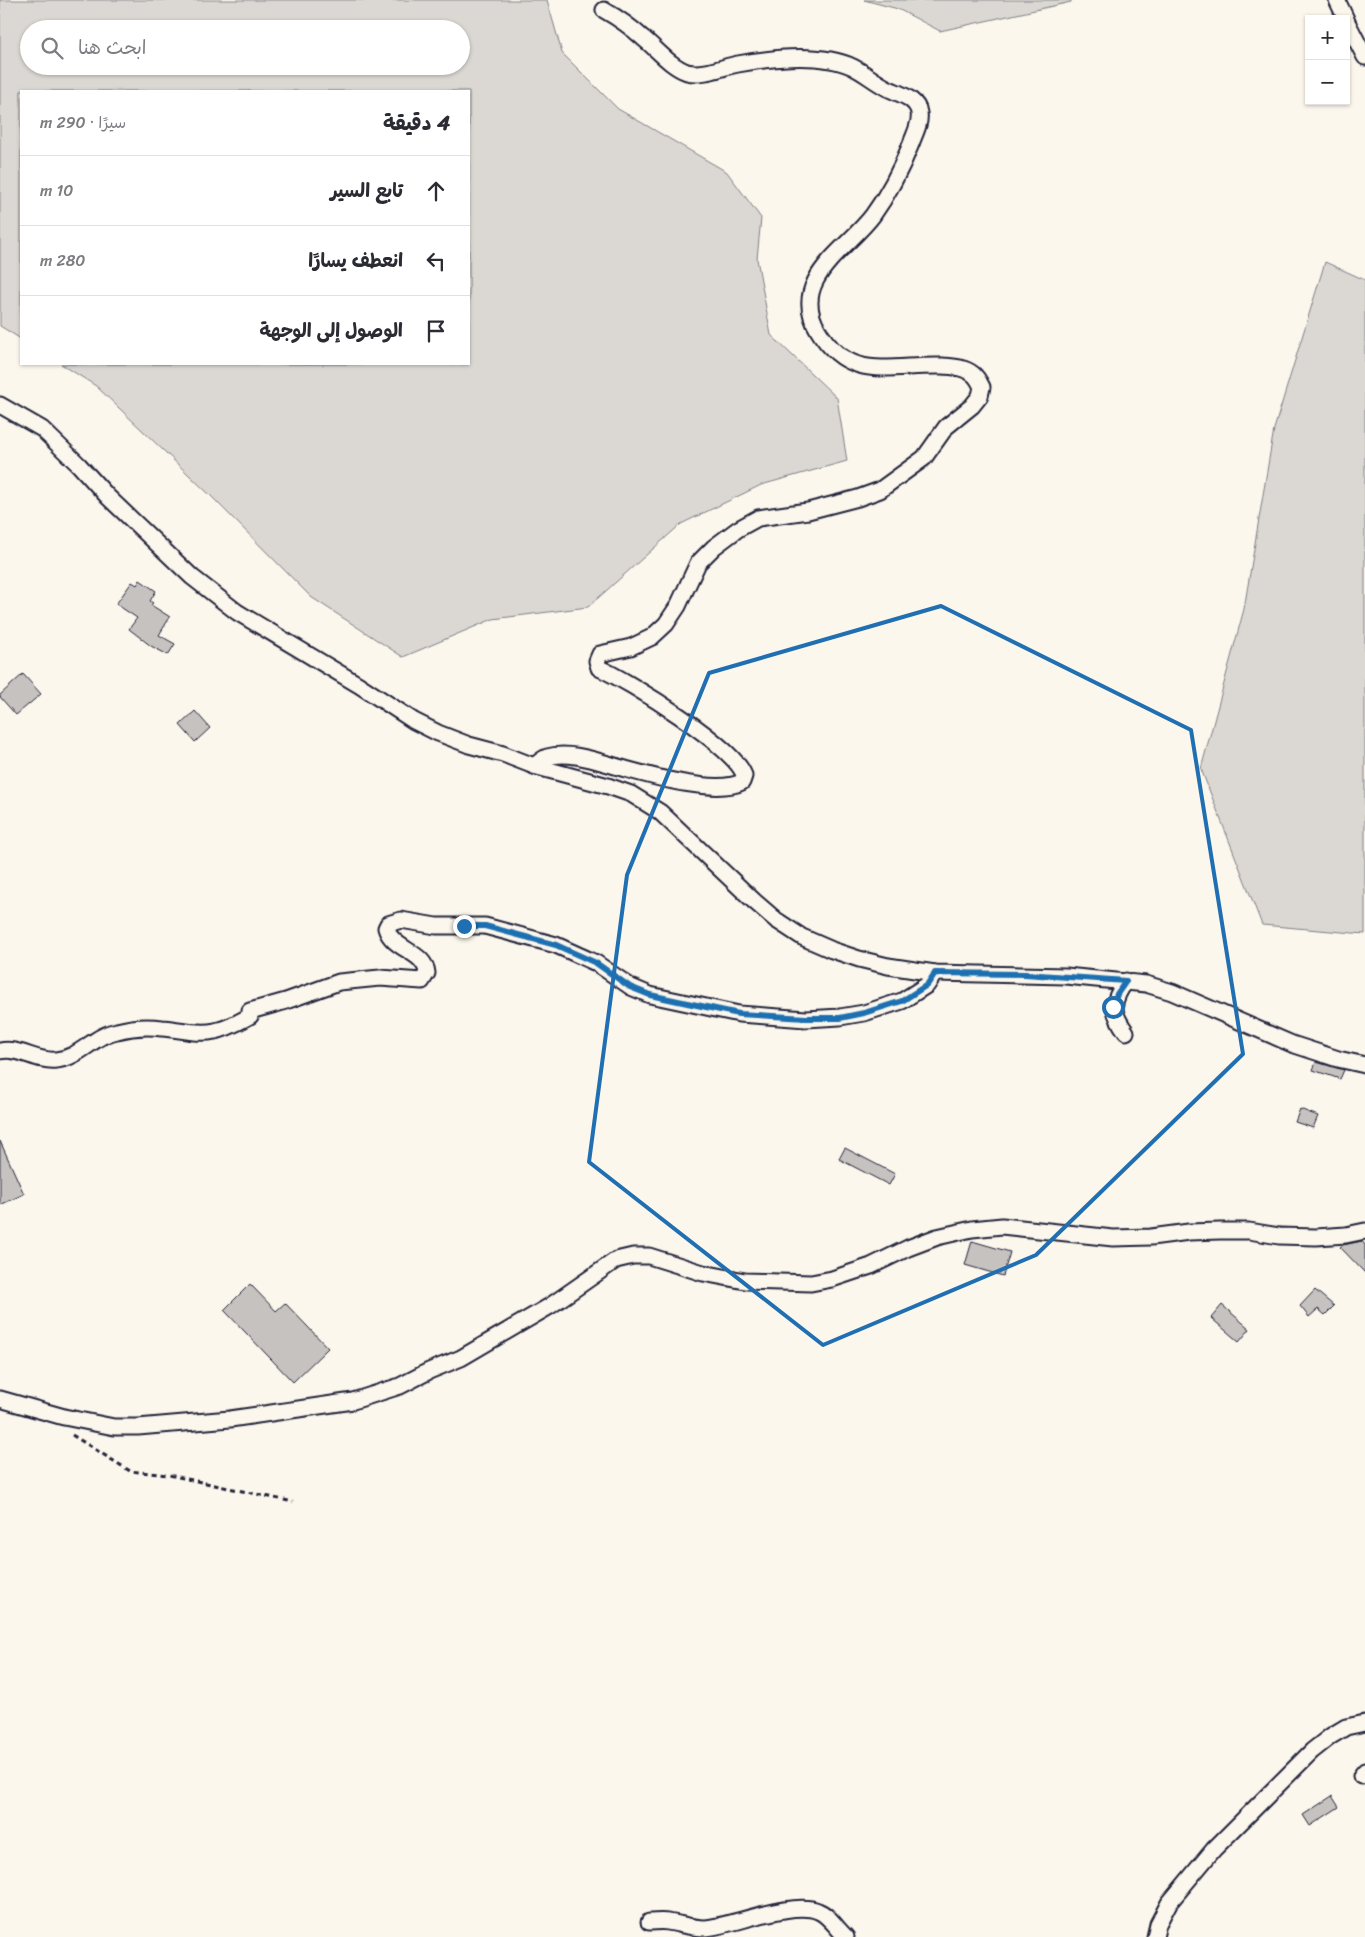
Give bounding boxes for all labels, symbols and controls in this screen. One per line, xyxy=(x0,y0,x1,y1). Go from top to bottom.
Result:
map controls xyxy=(1305,15,1350,105)
button: + xyxy=(1305,15,1350,60)
search box xyxy=(20,20,470,75)
text: ابحث هنا xyxy=(78,31,146,64)
icon: search xyxy=(38,34,66,62)
button: − xyxy=(1305,60,1350,105)
text: 4 دقيقة xyxy=(383,104,450,142)
text: سيرًا · 290 m xyxy=(40,108,126,137)
text: تابع السير xyxy=(330,174,403,207)
text: 10 m xyxy=(40,176,73,205)
icon: ahead xyxy=(422,177,450,205)
text: انعطف يسارًا xyxy=(308,244,403,277)
text: 280 m xyxy=(40,246,85,275)
icon: left xyxy=(422,247,450,275)
text: الوصول إلى الوجهة xyxy=(260,314,403,347)
icon: arrive xyxy=(422,317,450,345)
route end xyxy=(453,915,476,938)
route start xyxy=(1102,996,1125,1019)

